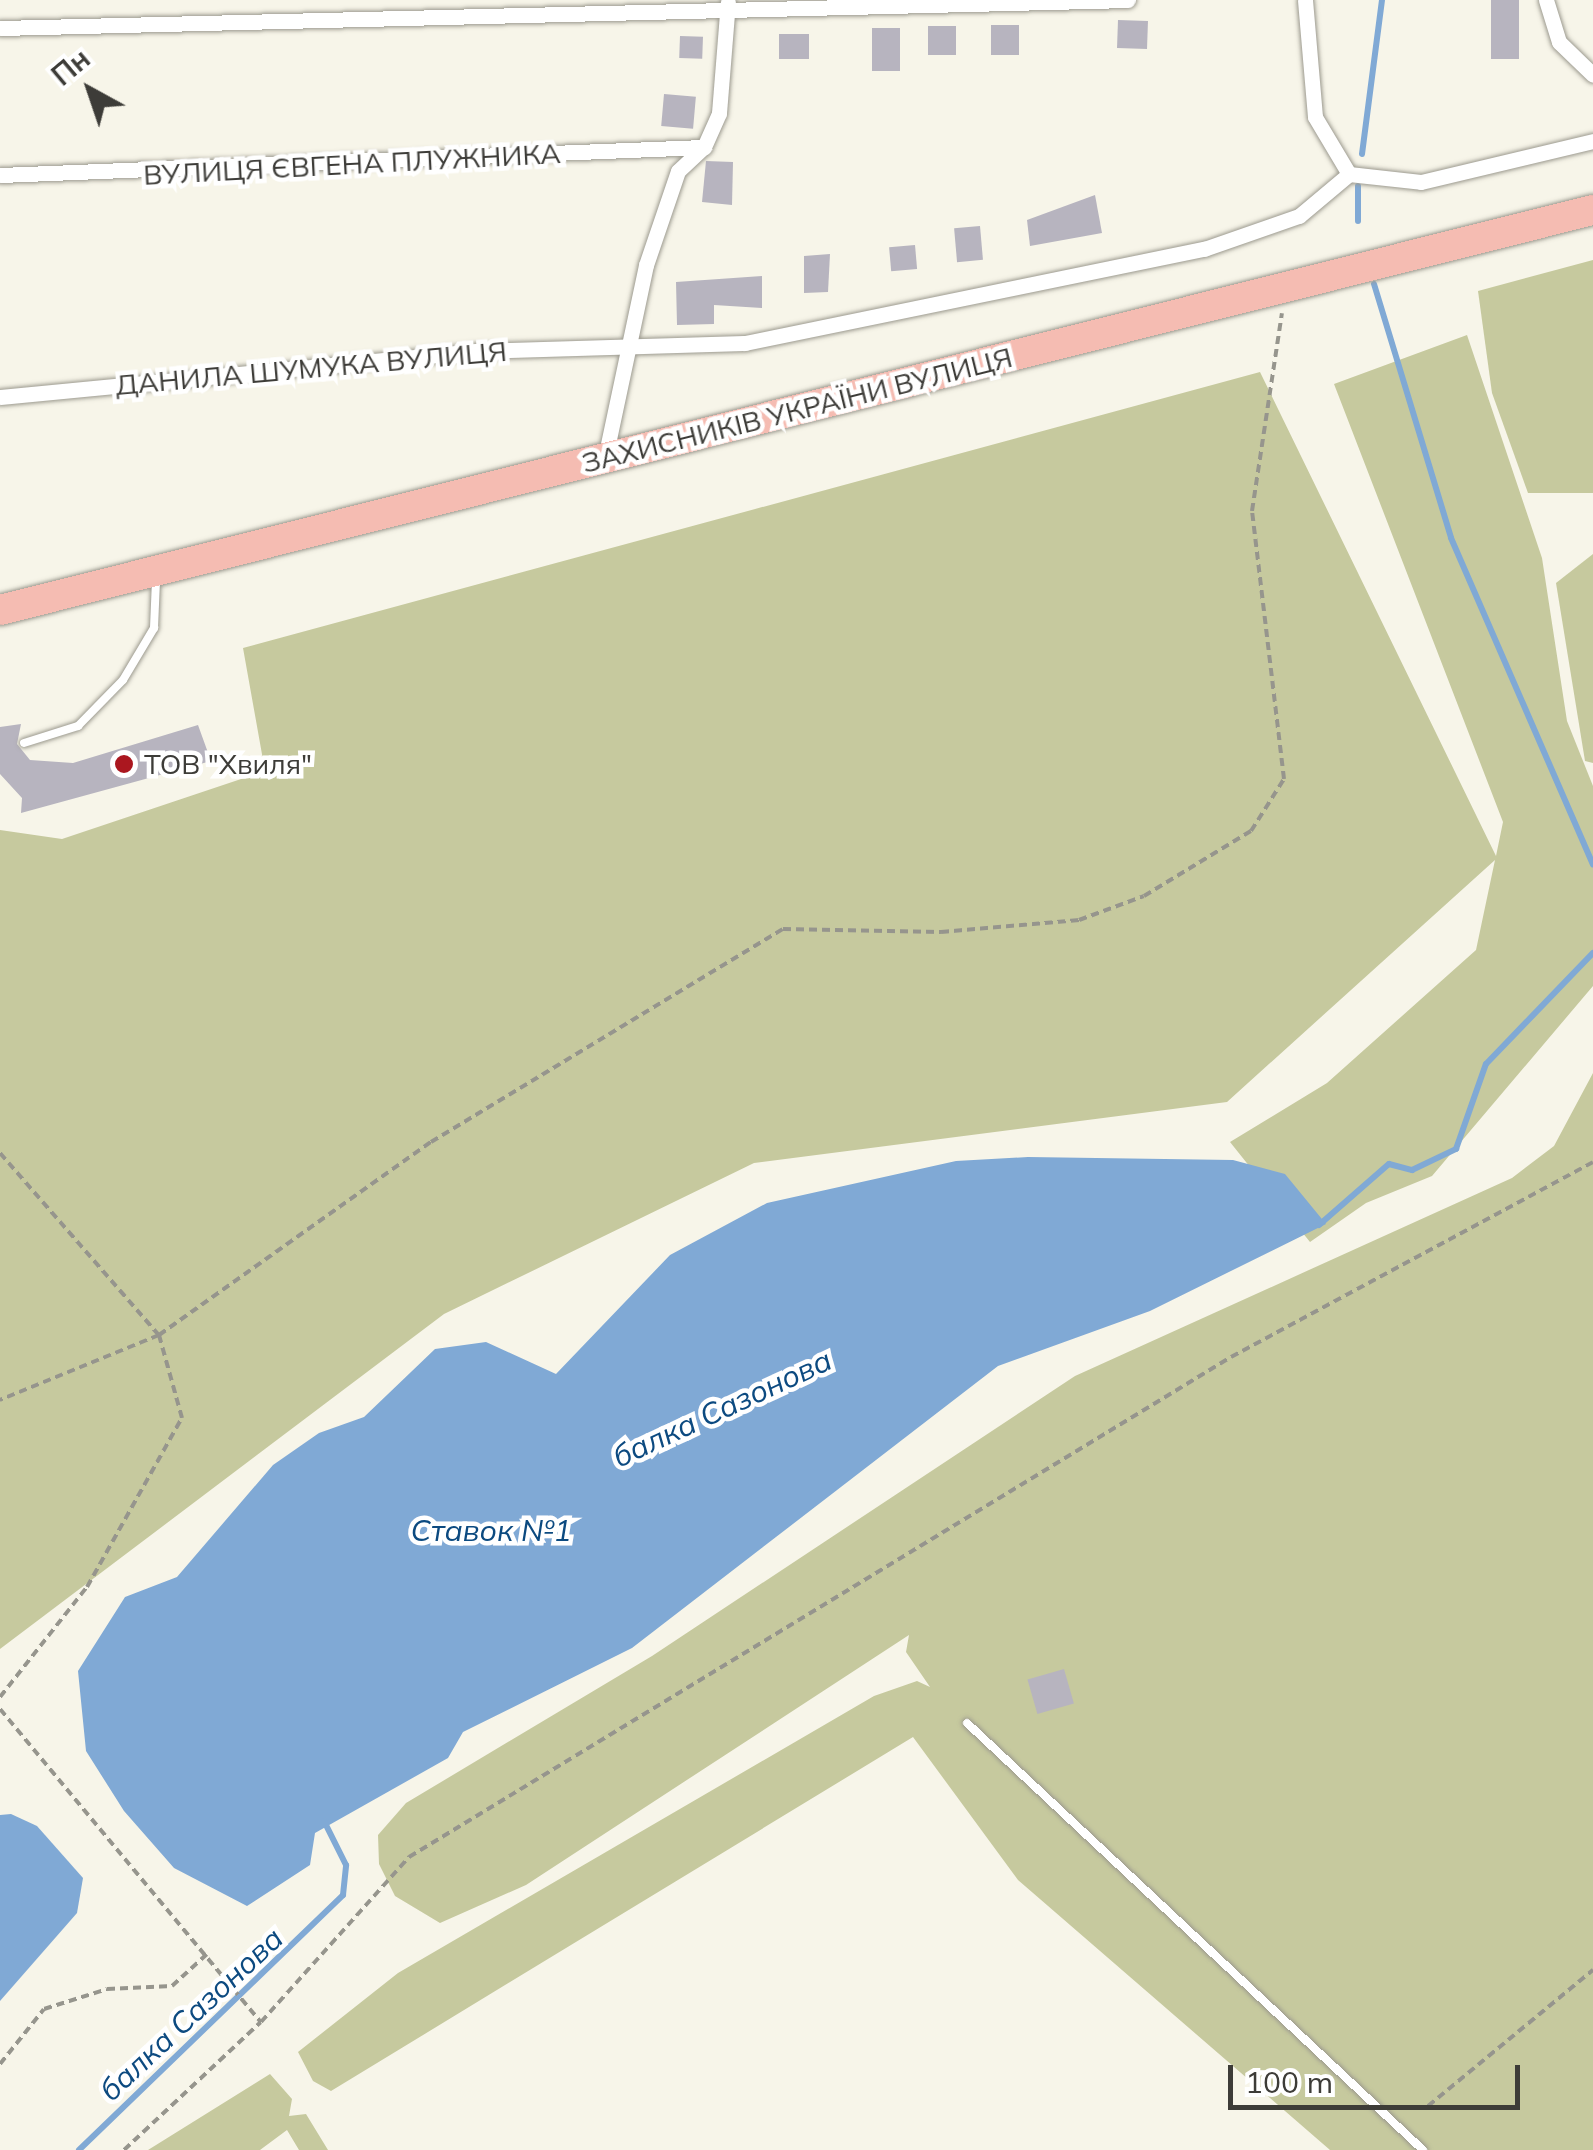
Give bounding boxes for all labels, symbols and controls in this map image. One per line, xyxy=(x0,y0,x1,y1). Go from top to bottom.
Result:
north arrow xyxy=(40,40,140,140)
text: Пн xyxy=(44,41,97,93)
street label: ВУЛИЦЯ ЄВГЕНА ПЛУЖНИКА xyxy=(142,136,562,192)
street label: ДАНИЛА ШУМУКА ВУЛИЦЯ xyxy=(114,334,508,402)
street label: ЗАХИСНИКІВ УКРАЇНИ ВУЛИЦЯ xyxy=(578,340,1016,480)
place label: ТОВ "Хвиля" xyxy=(144,747,312,781)
marker: ТОВ "Хвиля" xyxy=(113,753,135,775)
water label: балка Сазонова xyxy=(607,1342,837,1474)
water label: Ставок №1 xyxy=(410,1512,572,1548)
water label: балка Сазонова xyxy=(92,1920,290,2108)
scale bar xyxy=(1233,2045,1526,2107)
text: 100 m xyxy=(1245,2063,1333,2101)

